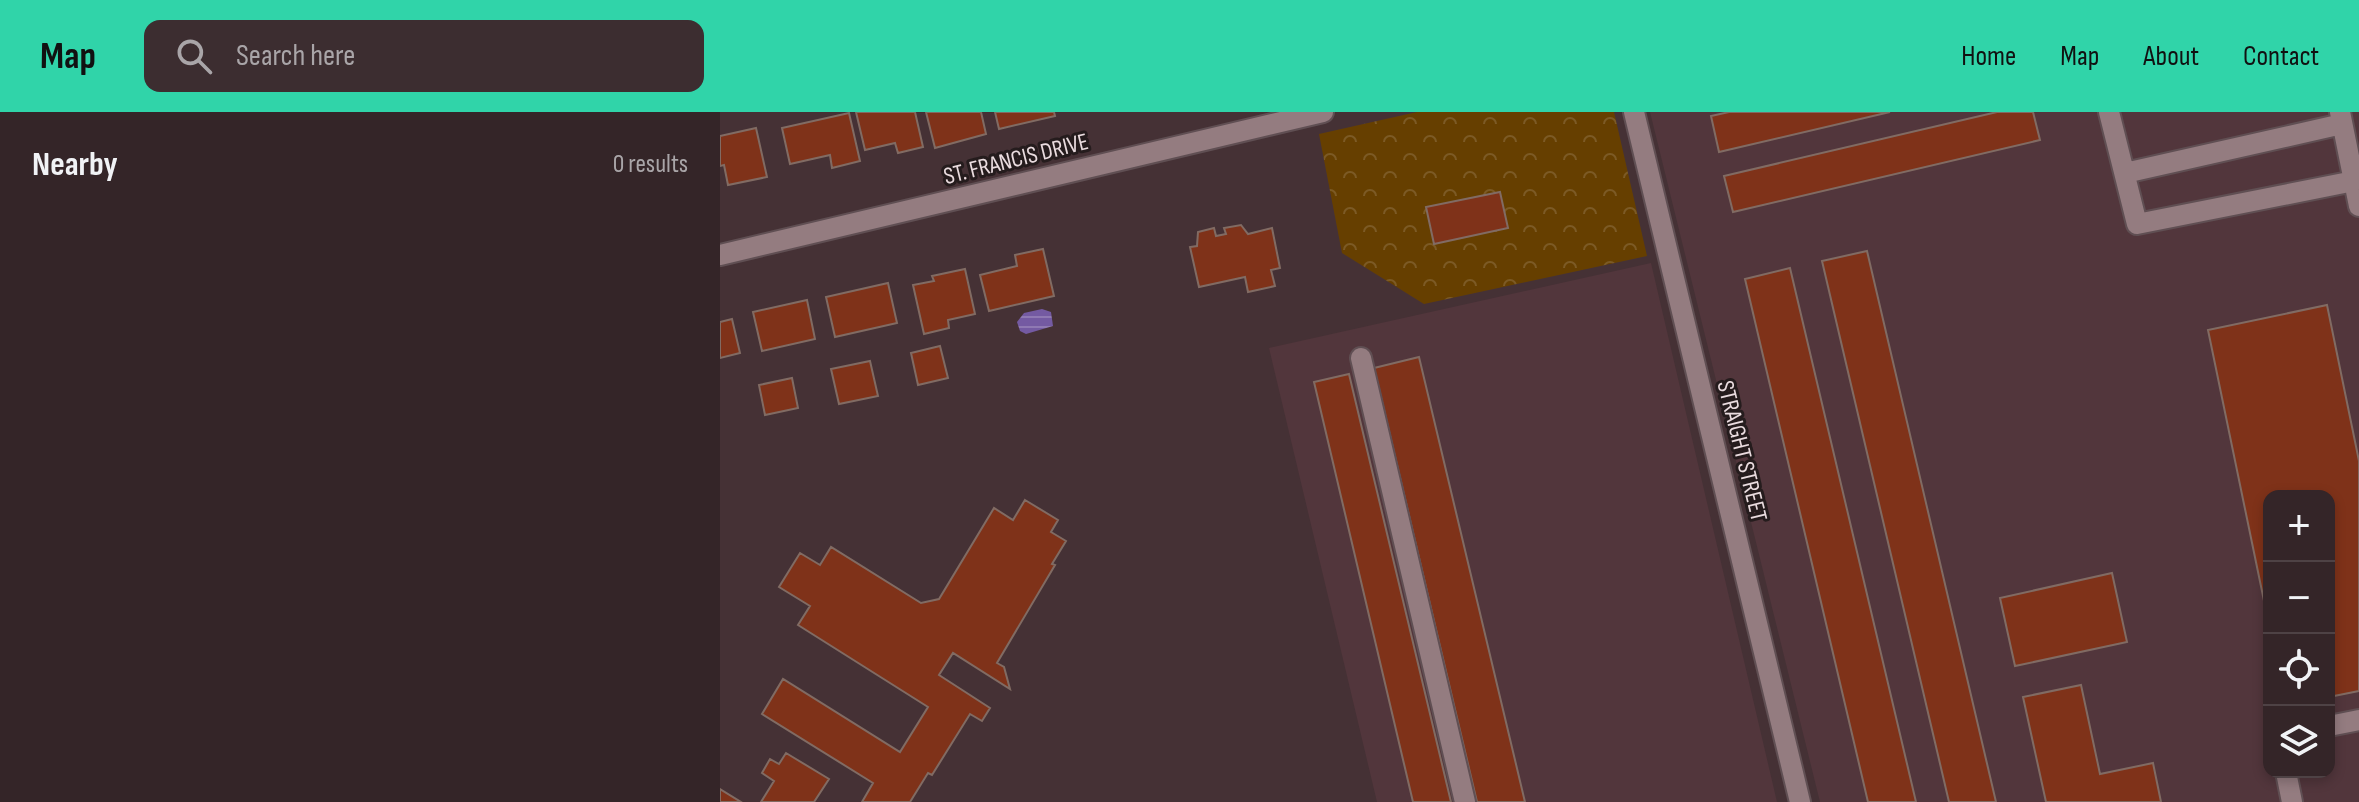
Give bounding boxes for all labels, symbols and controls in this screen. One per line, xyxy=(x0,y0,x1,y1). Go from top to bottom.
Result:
search box xyxy=(144,20,704,92)
text: Map xyxy=(40,34,96,79)
icon: search xyxy=(172,34,216,78)
text: Search here xyxy=(236,38,355,74)
text: Home xyxy=(1961,40,2016,73)
text: Map xyxy=(2060,40,2099,73)
text: About xyxy=(2143,40,2199,73)
text: Contact xyxy=(2243,40,2319,73)
street label: ST. FRANCIS DRIVE xyxy=(941,127,1091,191)
text: Nearby xyxy=(32,144,118,185)
text: 0 results xyxy=(613,149,688,180)
street label: STRAIGHT STREET xyxy=(1710,378,1774,525)
map controls xyxy=(2263,490,2335,778)
button: + xyxy=(2263,490,2335,562)
button: − xyxy=(2263,562,2335,634)
button: locate xyxy=(2263,634,2335,706)
button: layers xyxy=(2263,706,2335,778)

